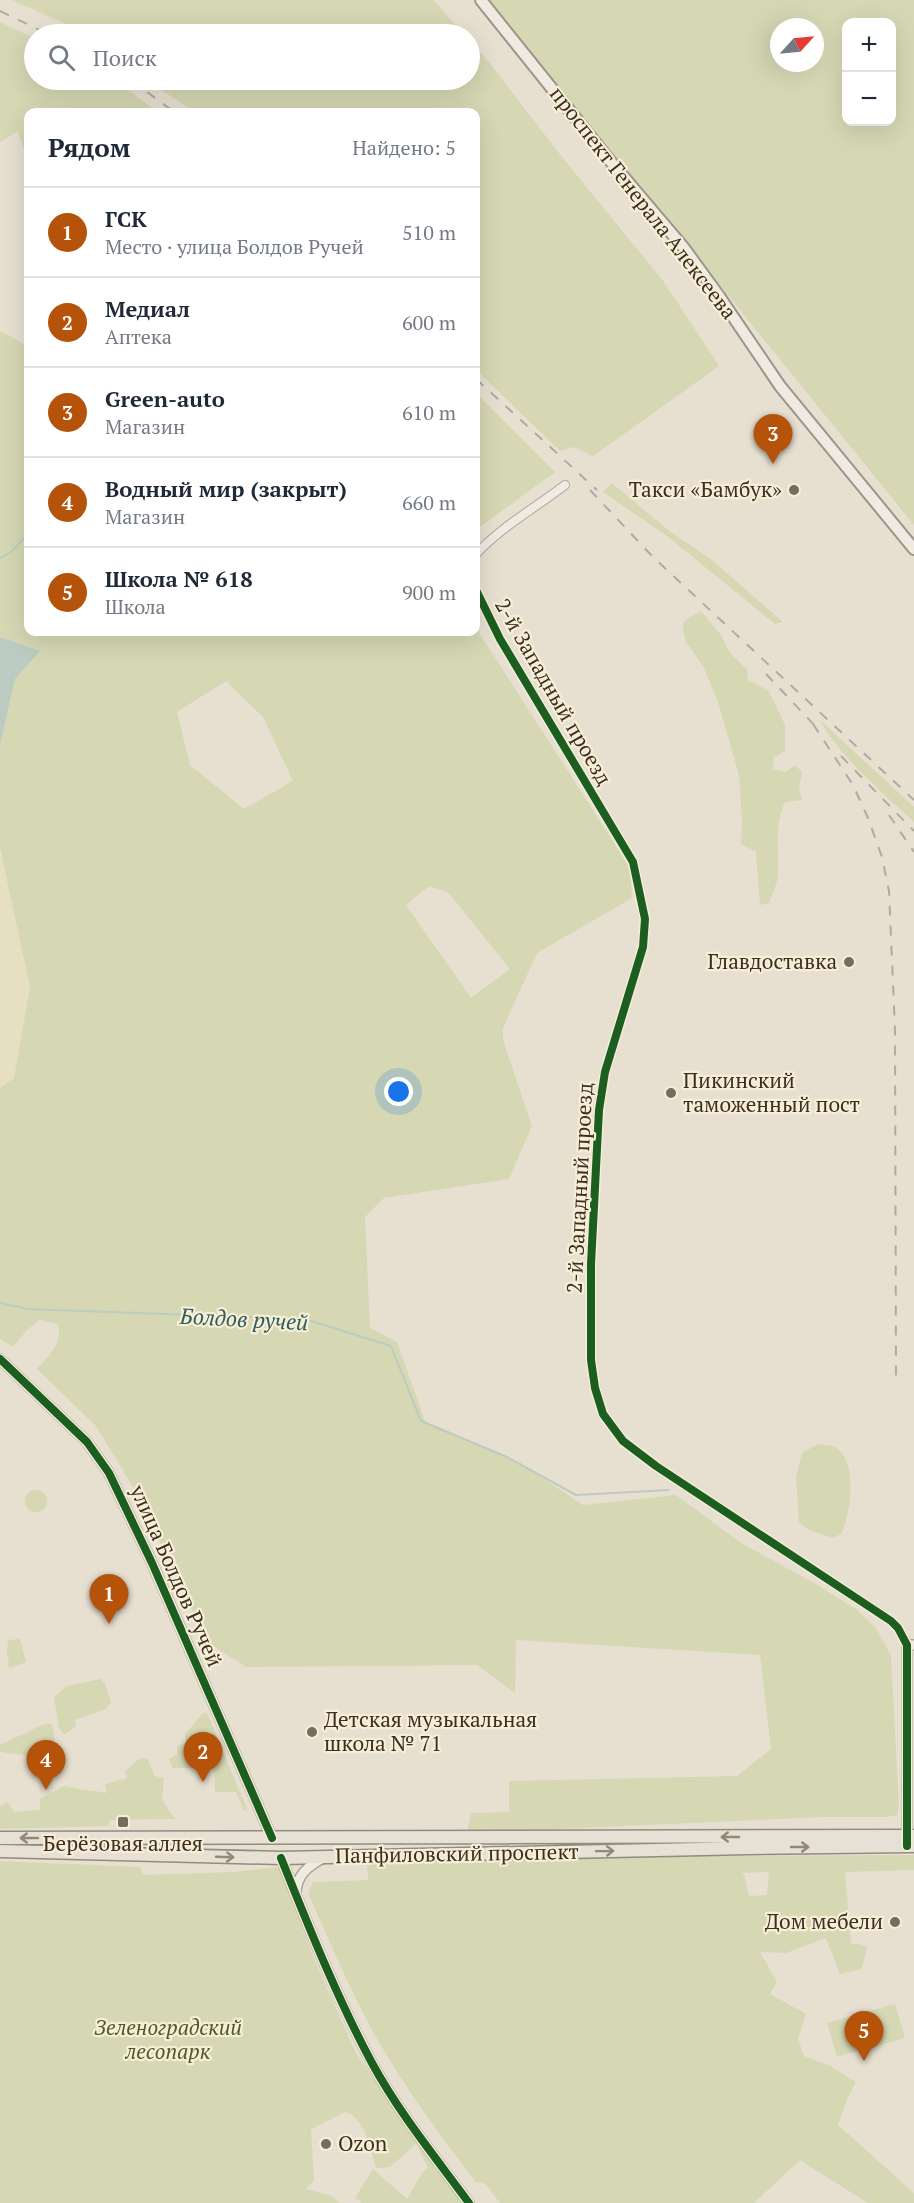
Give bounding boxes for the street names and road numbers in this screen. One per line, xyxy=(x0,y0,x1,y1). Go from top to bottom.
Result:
street label: проспект Генерала Алексеева xyxy=(544,80,744,325)
street label: 2-й Западный проезд xyxy=(489,593,619,790)
street label: 2-й Западный проезд xyxy=(559,1082,599,1294)
street label: улица Болдов Ручей xyxy=(124,1479,230,1671)
street label: Панфиловский проспект xyxy=(335,1837,579,1869)

